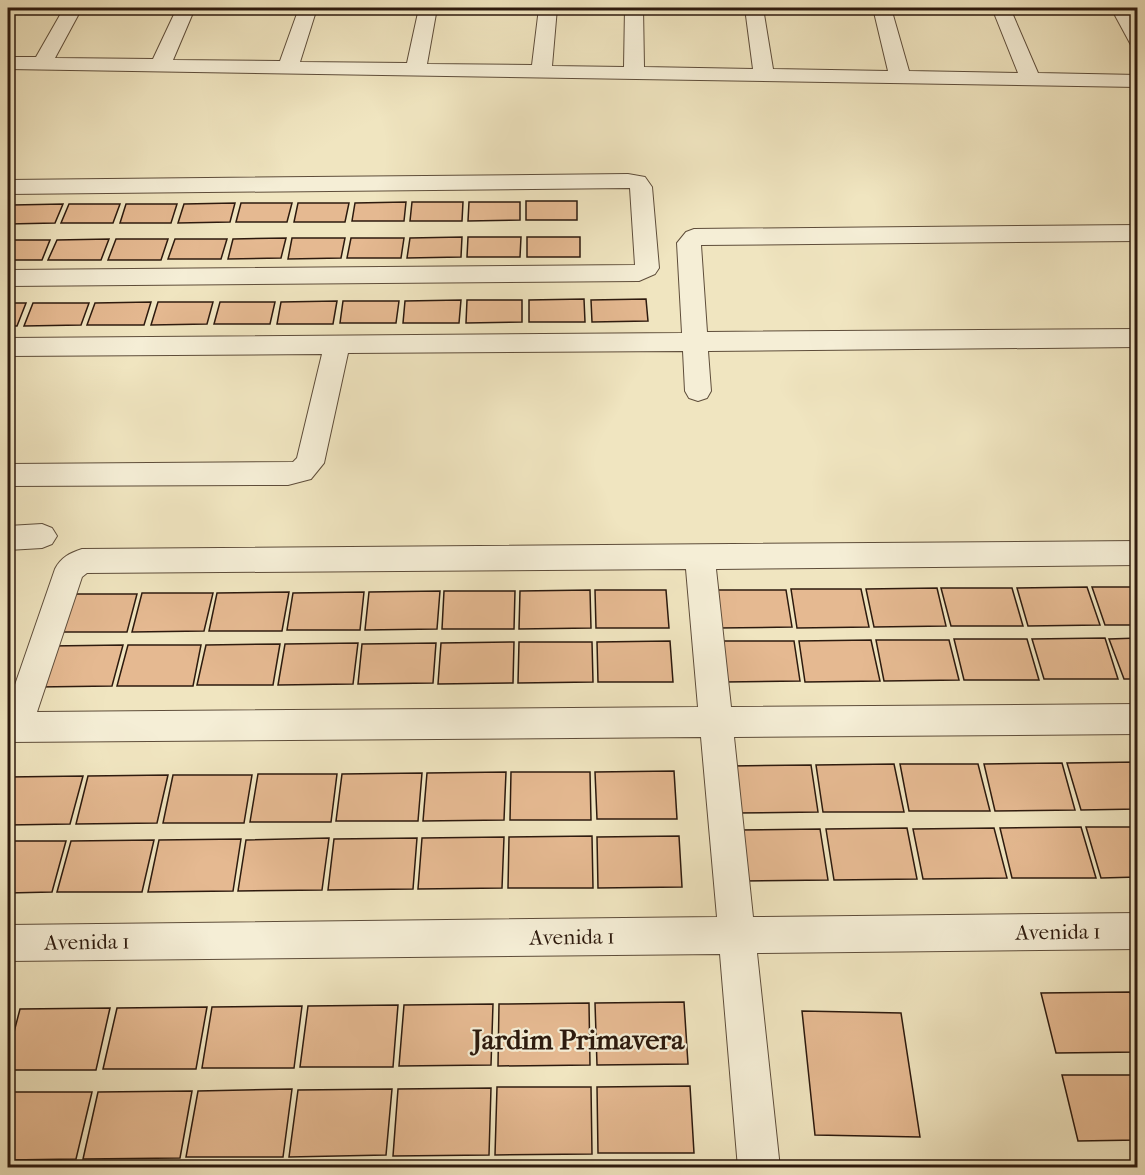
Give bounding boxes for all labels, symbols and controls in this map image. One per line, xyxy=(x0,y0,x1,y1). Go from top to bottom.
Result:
street label: Avenida 1 xyxy=(1014,919,1101,945)
street label: Avenida 1 xyxy=(528,924,615,950)
street label: Avenida 1 xyxy=(43,929,130,955)
district label: Jardim Primavera xyxy=(469,1023,685,1056)

